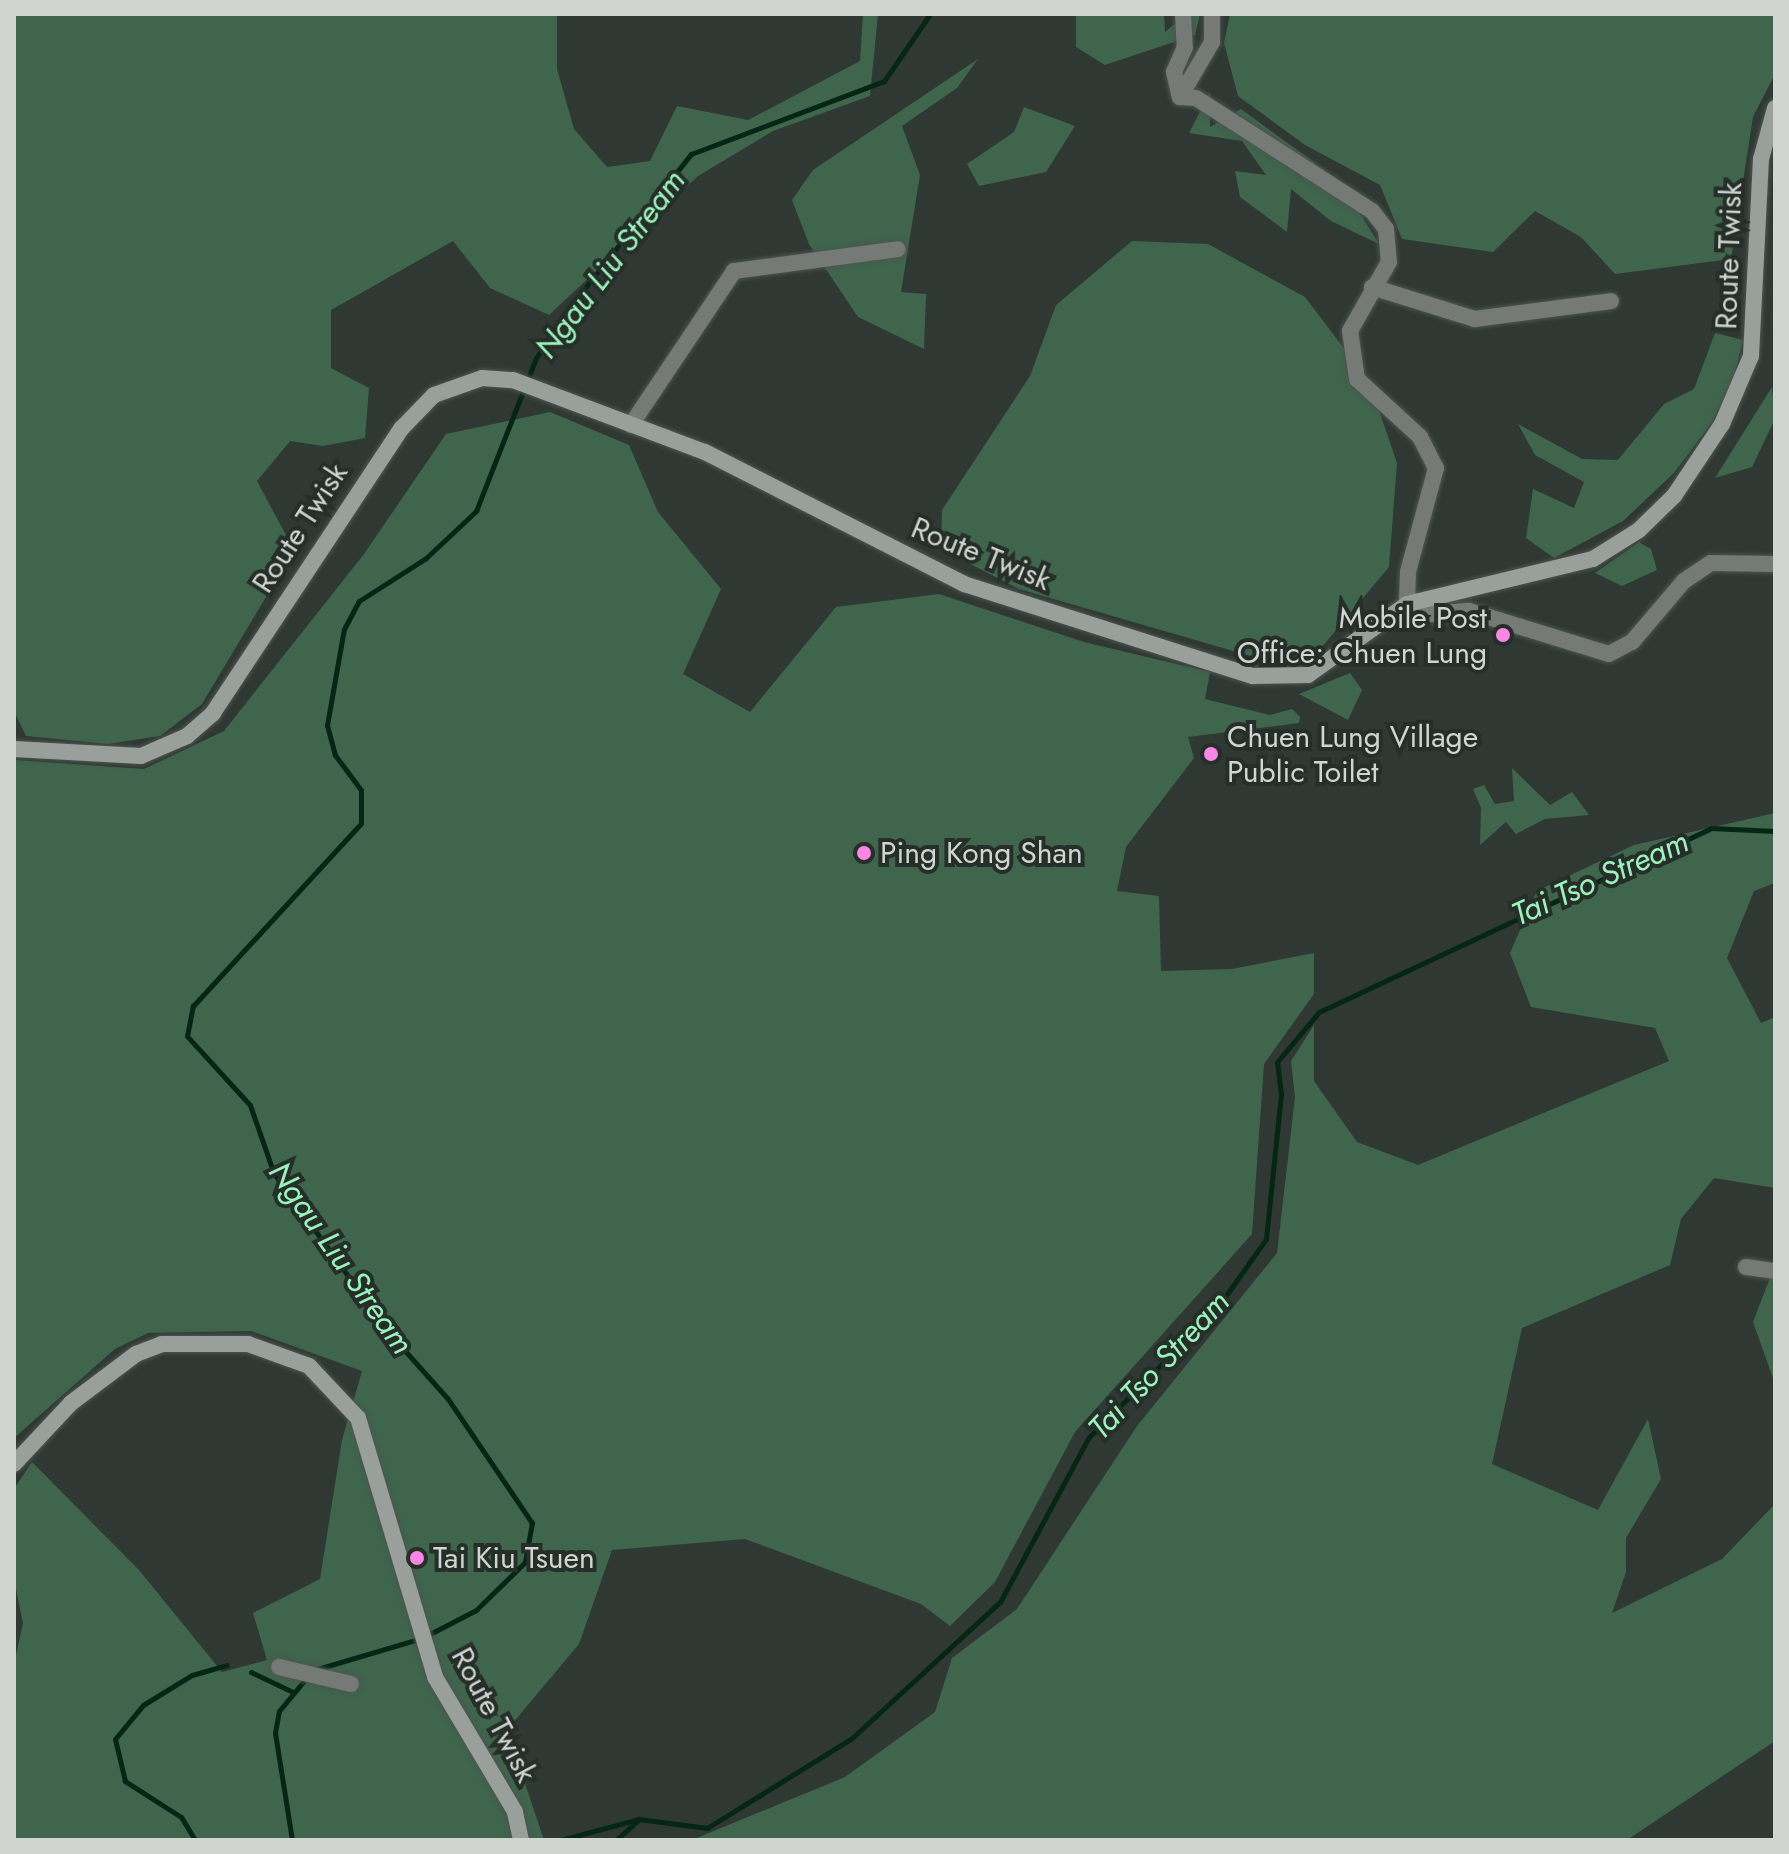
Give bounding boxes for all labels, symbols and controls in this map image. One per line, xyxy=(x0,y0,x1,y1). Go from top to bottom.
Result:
water label: Ngau Liu Stream xyxy=(527,162,693,366)
street label: Route Twisk xyxy=(1708,182,1750,330)
street label: Route Twisk xyxy=(245,457,355,599)
street label: Route Twisk xyxy=(906,510,1056,598)
place label: Mobile Post Office: Chuen Lung xyxy=(1237,600,1487,670)
marker: Mobile Post Office: Chuen Lung xyxy=(1494,626,1512,644)
place label: Chuen Lung Village Public Toilet xyxy=(1227,719,1478,790)
marker: Chuen Lung Village Public Toilet xyxy=(1202,745,1220,763)
water label: Tai Tso Stream xyxy=(1506,822,1694,934)
place label: Ping Kong Shan xyxy=(880,835,1083,871)
marker: Ping Kong Shan xyxy=(855,844,873,862)
water label: Ngau Liu Stream xyxy=(260,1154,422,1362)
water label: Tai Tso Stream xyxy=(1080,1283,1238,1447)
place label: Tai Kiu Tsuen xyxy=(433,1540,595,1576)
marker: Tai Kiu Tsuen xyxy=(408,1549,426,1567)
street label: Route Twisk xyxy=(444,1642,544,1788)

